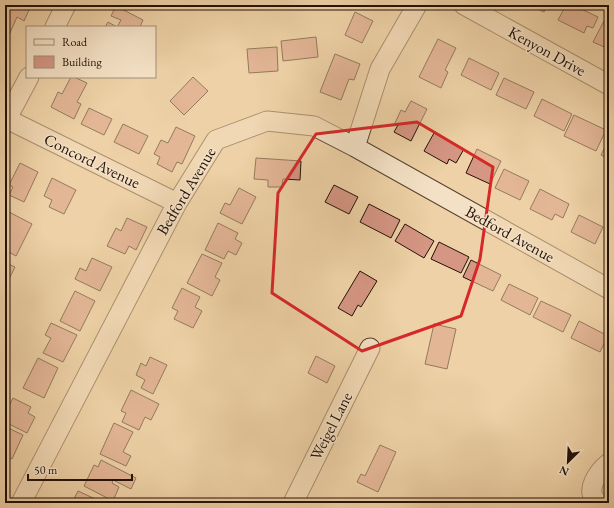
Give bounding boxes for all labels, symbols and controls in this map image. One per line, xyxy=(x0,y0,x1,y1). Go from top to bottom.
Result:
street label: Kenyon Drive xyxy=(505,21,589,81)
legend xyxy=(26,26,156,78)
text: Road xyxy=(62,34,88,50)
text: Building xyxy=(62,54,103,70)
street label: Concord Avenue xyxy=(40,129,144,193)
street label: Bedford Avenue xyxy=(152,143,220,239)
street label: Bedford Avenue xyxy=(462,201,558,267)
street label: Weigel Lane xyxy=(305,388,357,464)
north arrow xyxy=(548,442,588,482)
scale bar xyxy=(28,456,132,482)
text: 50 m xyxy=(34,462,58,478)
text: N xyxy=(557,463,571,479)

